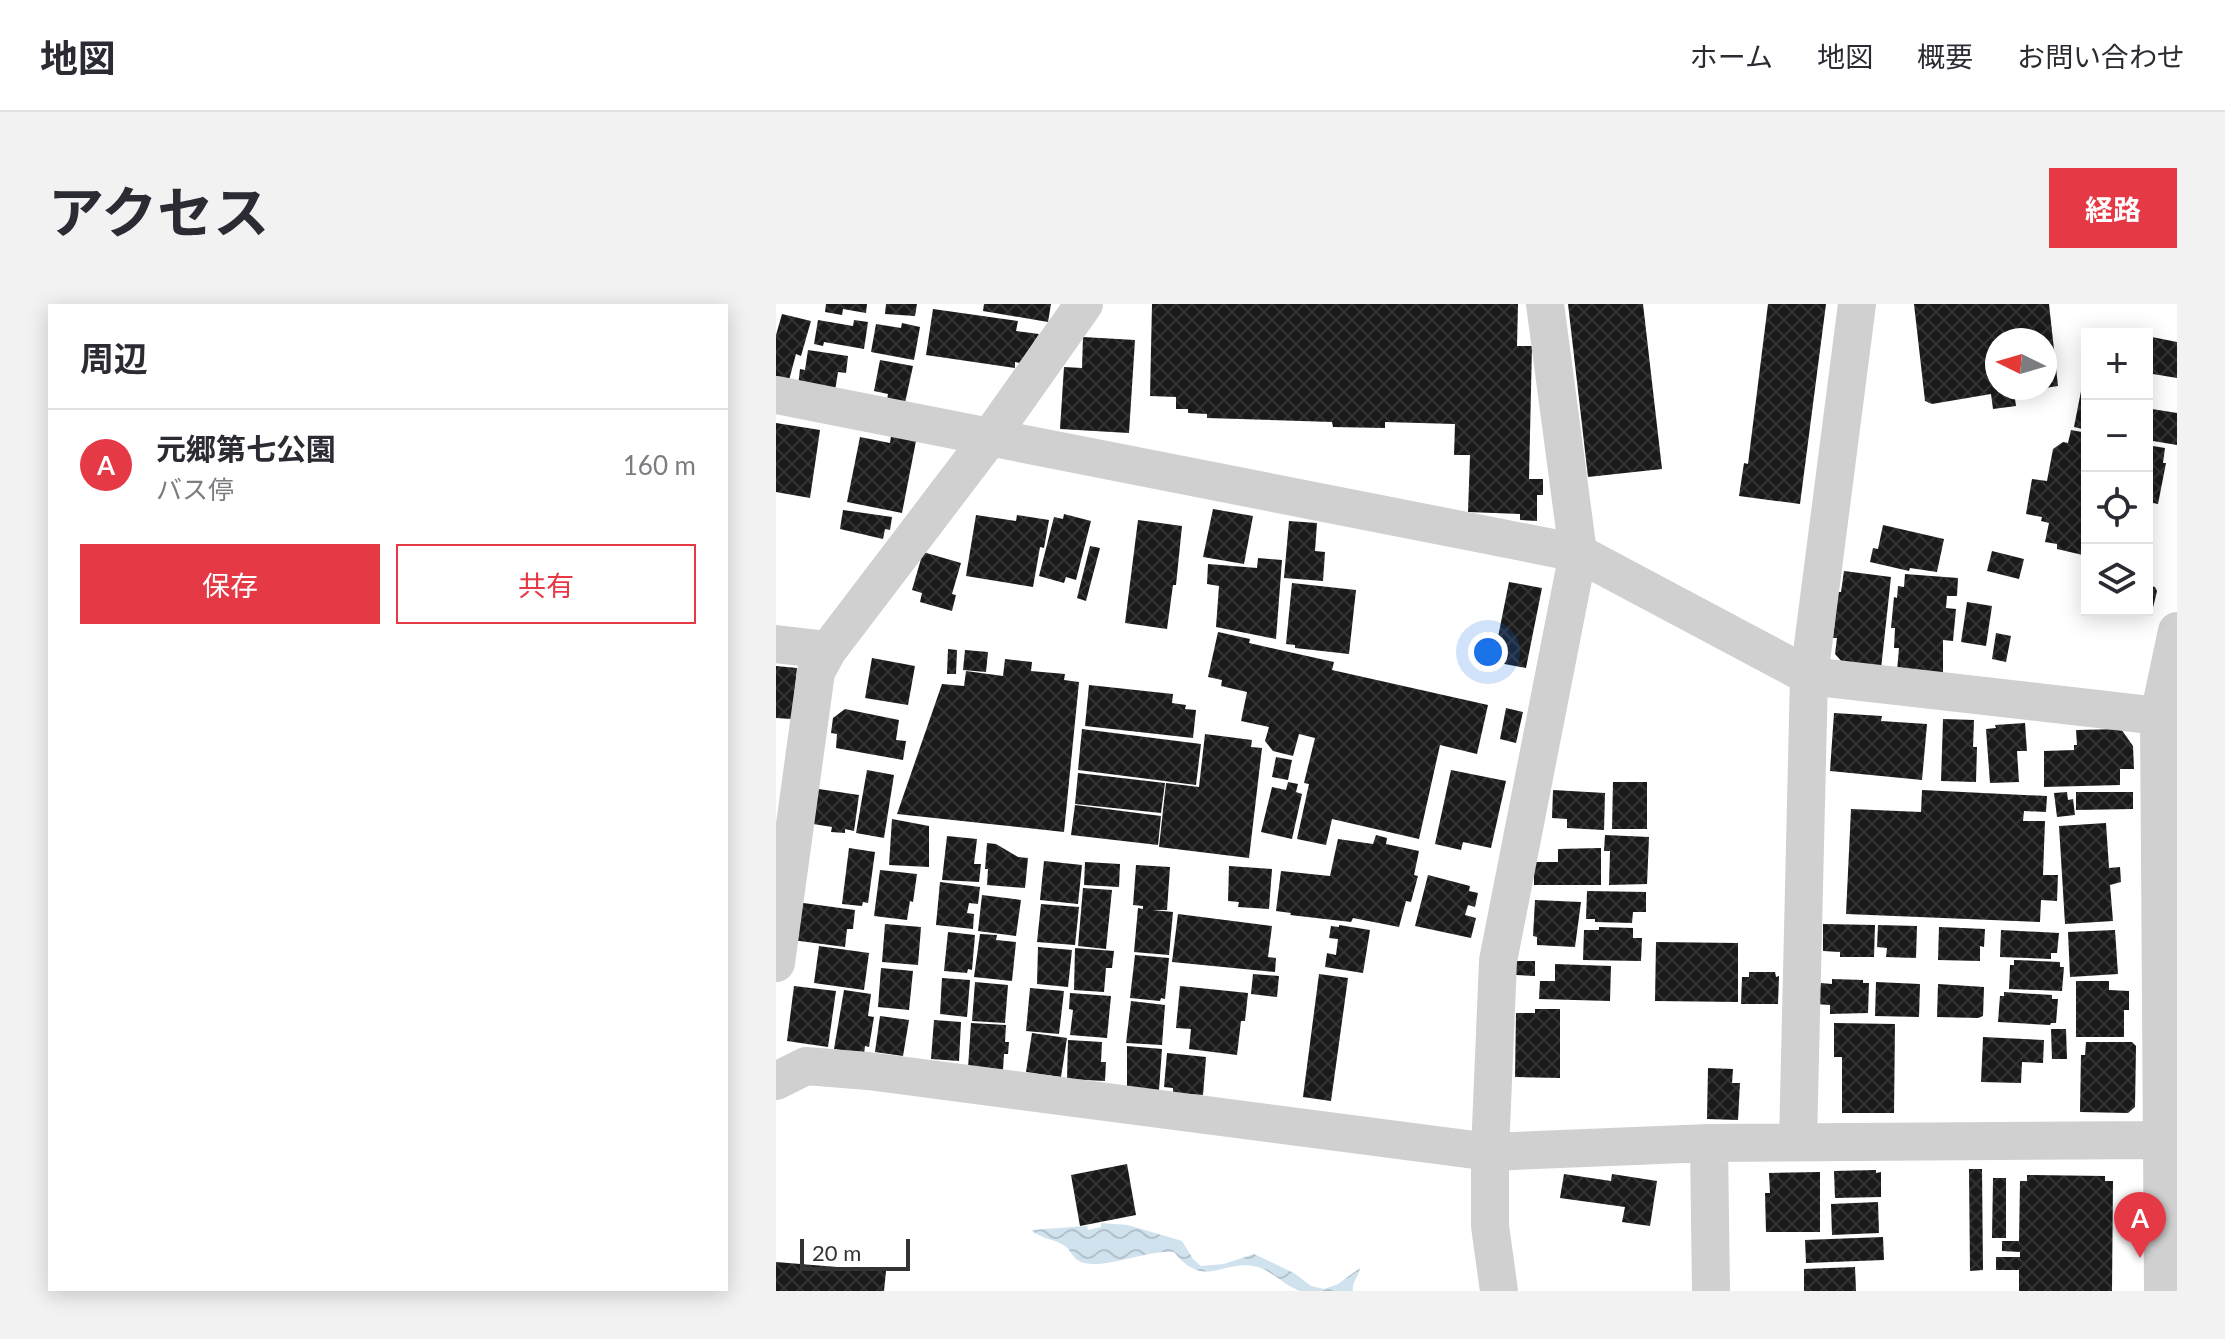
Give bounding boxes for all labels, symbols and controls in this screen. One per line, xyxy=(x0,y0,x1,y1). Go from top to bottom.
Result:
text: 地図 xyxy=(40,34,116,80)
text: ホーム xyxy=(1690,39,1773,73)
text: 地図 xyxy=(1817,39,1873,73)
text: 概要 xyxy=(1917,39,1973,73)
text: お問い合わせ xyxy=(2017,39,2185,73)
button: 経路 xyxy=(2049,168,2177,248)
text: アクセス xyxy=(48,178,269,245)
north arrow xyxy=(1985,328,2057,400)
map controls xyxy=(2081,328,2153,616)
button: + xyxy=(2081,328,2153,400)
text: 周辺 xyxy=(80,337,148,378)
button: − xyxy=(2081,400,2153,472)
text: 元郷第七公園 xyxy=(156,430,336,466)
text: A xyxy=(97,449,115,481)
text: 160 m xyxy=(623,449,696,481)
button: locate xyxy=(2081,472,2153,544)
text: バス停 xyxy=(156,473,234,505)
button: 保存 xyxy=(80,544,380,624)
button: 共有 xyxy=(396,544,696,624)
button: layers xyxy=(2081,544,2153,616)
your location xyxy=(1468,632,1508,672)
pin: A xyxy=(2114,1192,2166,1258)
scale bar xyxy=(800,1235,910,1271)
text: 20 m xyxy=(812,1239,861,1266)

